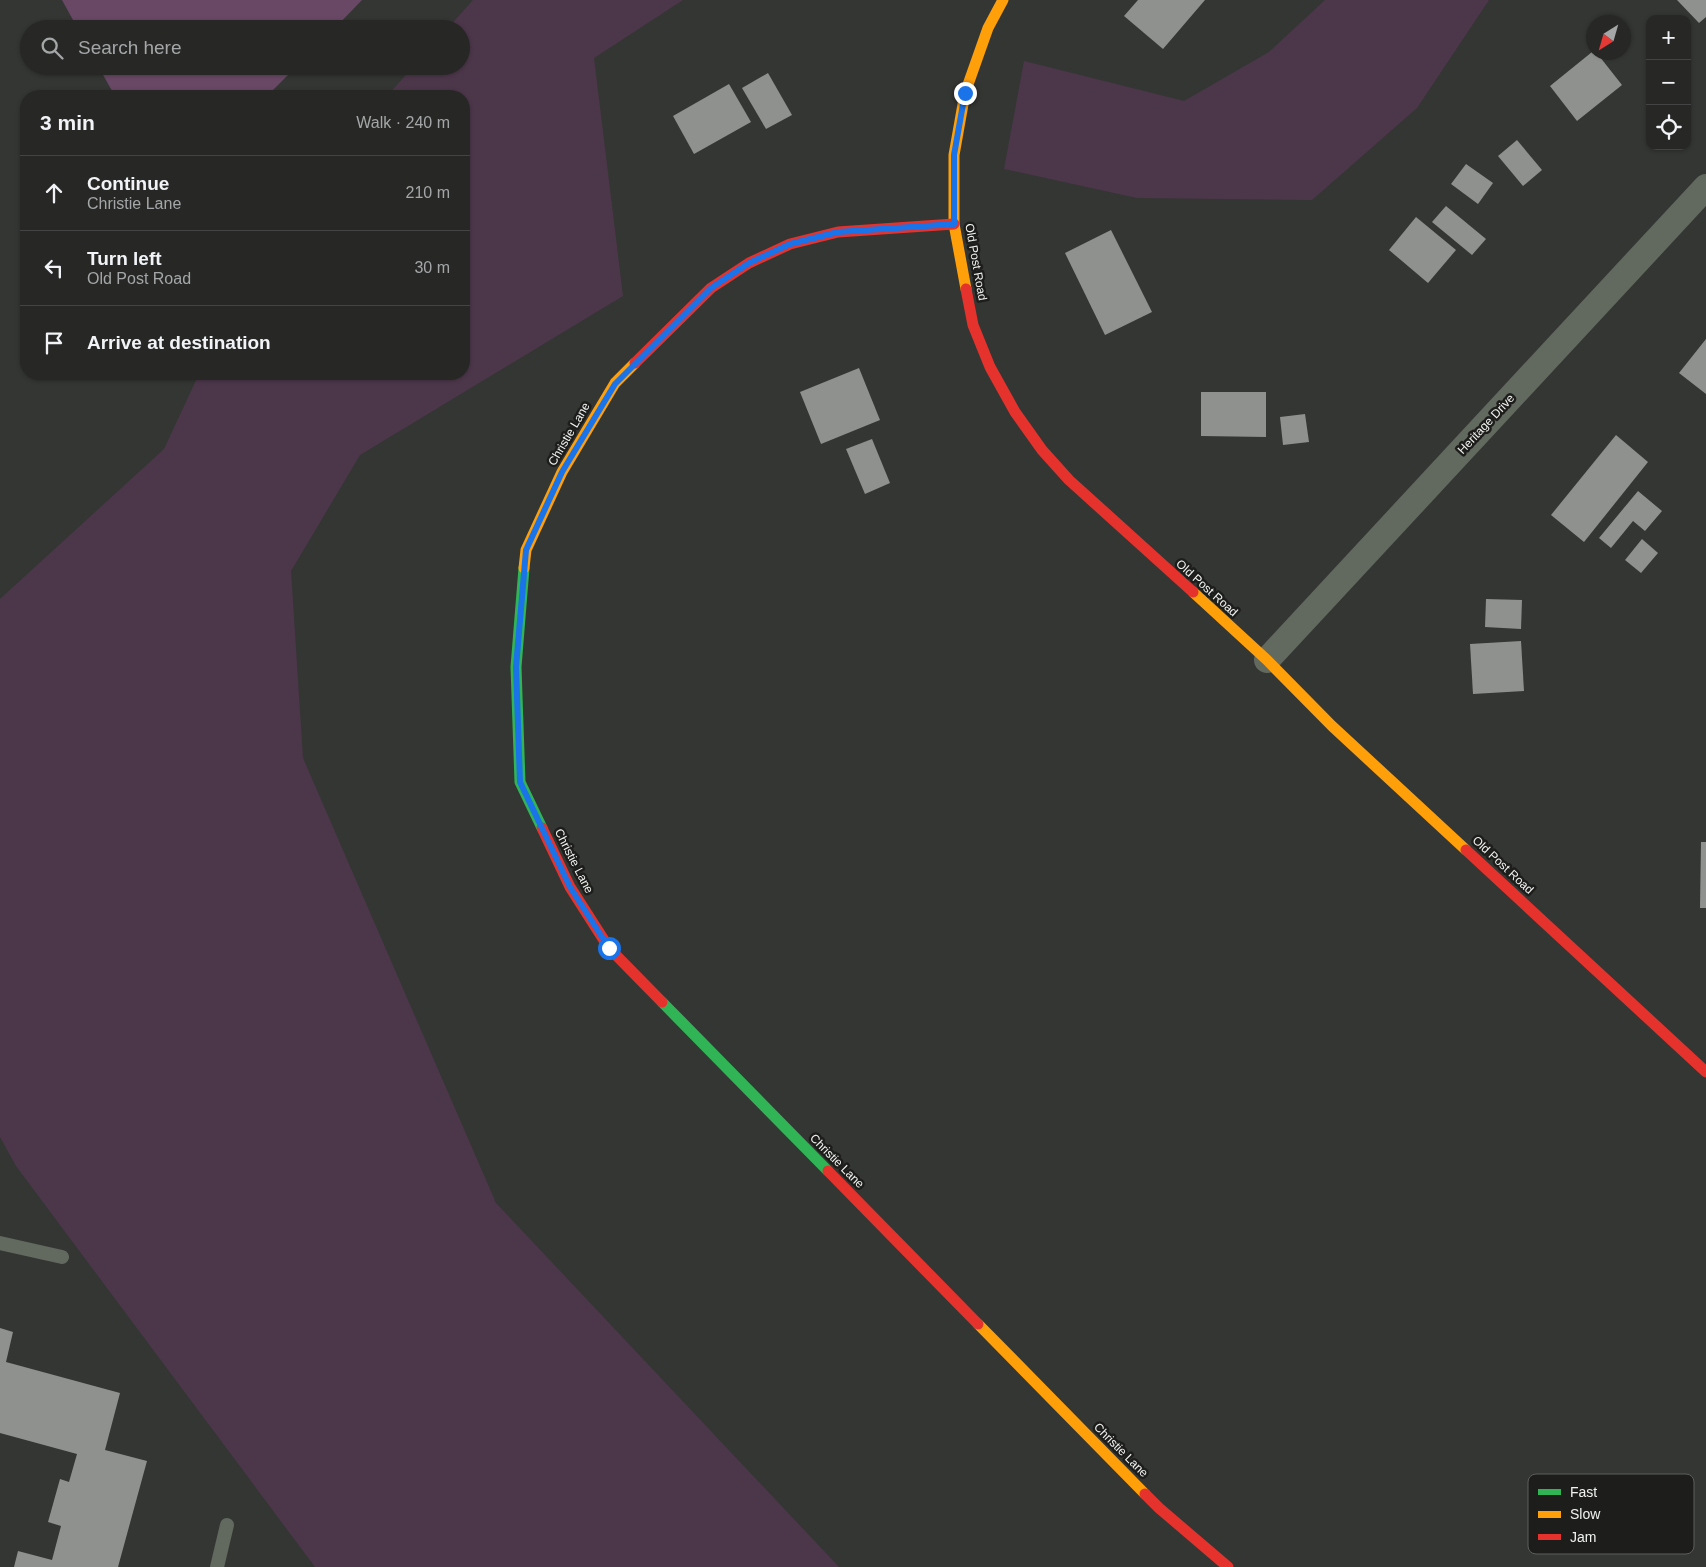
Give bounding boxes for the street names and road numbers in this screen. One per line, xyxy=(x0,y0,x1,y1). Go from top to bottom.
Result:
street label: Old Post Road xyxy=(962,222,990,302)
street label: Heritage Drive xyxy=(1455,391,1517,457)
street label: Christie Lane xyxy=(545,400,593,468)
street label: Old Post Road xyxy=(1173,557,1241,619)
street label: Christie Lane xyxy=(552,826,596,896)
street label: Old Post Road xyxy=(1470,833,1536,897)
street label: Christie Lane xyxy=(807,1131,867,1191)
street label: Christie Lane xyxy=(1091,1420,1151,1480)

